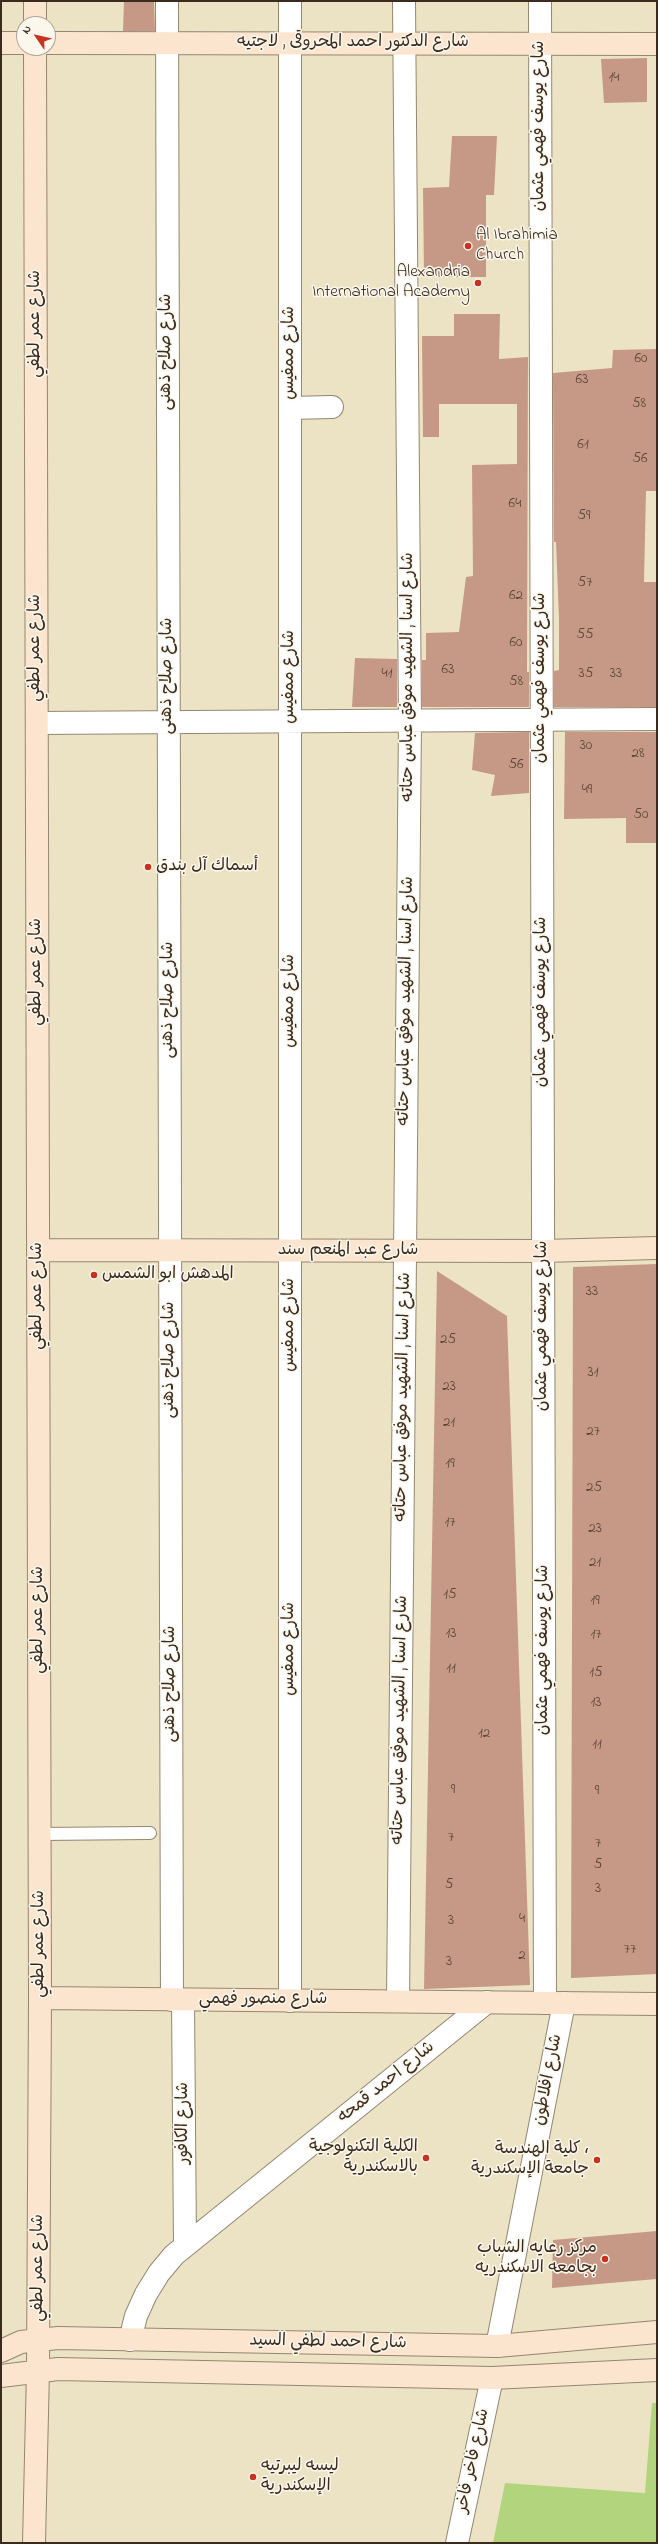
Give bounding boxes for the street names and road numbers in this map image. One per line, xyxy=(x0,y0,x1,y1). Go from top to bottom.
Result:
street label: شارع الدكتور احمد المحروقى , لاجتيه xyxy=(237,33,469,53)
street label: شارع يوسف فهمي عثمان xyxy=(530,41,550,211)
street label: شارع عمر لطفي xyxy=(26,270,46,378)
street label: شارع صلاح ذهنى xyxy=(157,294,177,410)
street label: شارع ممفيس xyxy=(280,306,300,400)
street label: شارع اسنا , الشهيد موفق عباس حتاته xyxy=(399,552,419,802)
street label: شارع يوسف فهمي عثمان xyxy=(531,593,551,763)
street label: شارع عمر لطفي xyxy=(26,594,46,702)
street label: شارع صلاح ذهنى xyxy=(158,618,178,734)
street label: شارع ممفيس xyxy=(280,630,300,724)
street label: شارع اسنا , الشهيد موفق عباس حتاته xyxy=(395,876,419,1126)
street label: شارع يوسف فهمي عثمان xyxy=(532,917,552,1087)
street label: شارع عمر لطفي xyxy=(27,918,47,1026)
street label: شارع صلاح ذهنى xyxy=(159,942,179,1058)
street label: شارع ممفيس xyxy=(280,954,300,1048)
street label: شارع عبد المنعم سند xyxy=(278,1241,418,1261)
street label: شارع يوسف فهمي عثمان xyxy=(533,1241,553,1411)
street label: شارع عمر لطفي xyxy=(28,1242,48,1350)
street label: شارع اسنا , الشهيد موفق عباس حتاته xyxy=(392,1272,416,1522)
street label: شارع ممفيس xyxy=(280,1278,300,1372)
street label: شارع صلاح ذهنى xyxy=(160,1302,180,1418)
street label: شارع يوسف فهمي عثمان xyxy=(534,1565,554,1735)
street label: شارع عمر لطفي xyxy=(29,1566,49,1674)
street label: شارع اسنا , الشهيد موفق عباس حتاته xyxy=(389,1595,413,1845)
street label: شارع ممفيس xyxy=(280,1602,300,1696)
street label: شارع صلاح ذهنى xyxy=(161,1626,181,1742)
street label: شارع عمر لطفي xyxy=(30,1890,50,1998)
street label: شارع منصور فهمي xyxy=(199,1990,327,2010)
street label: شارع افلاطون xyxy=(530,2033,568,2127)
street label: شارع احمد قمحه xyxy=(335,2038,439,2128)
street label: شارع الكافور xyxy=(174,2082,194,2164)
street label: شارع عمر لطفي xyxy=(29,2214,49,2322)
street label: شارع احمد لطفي السيد xyxy=(249,2331,407,2355)
street label: شارع فاخر فاخر xyxy=(453,2407,495,2515)

